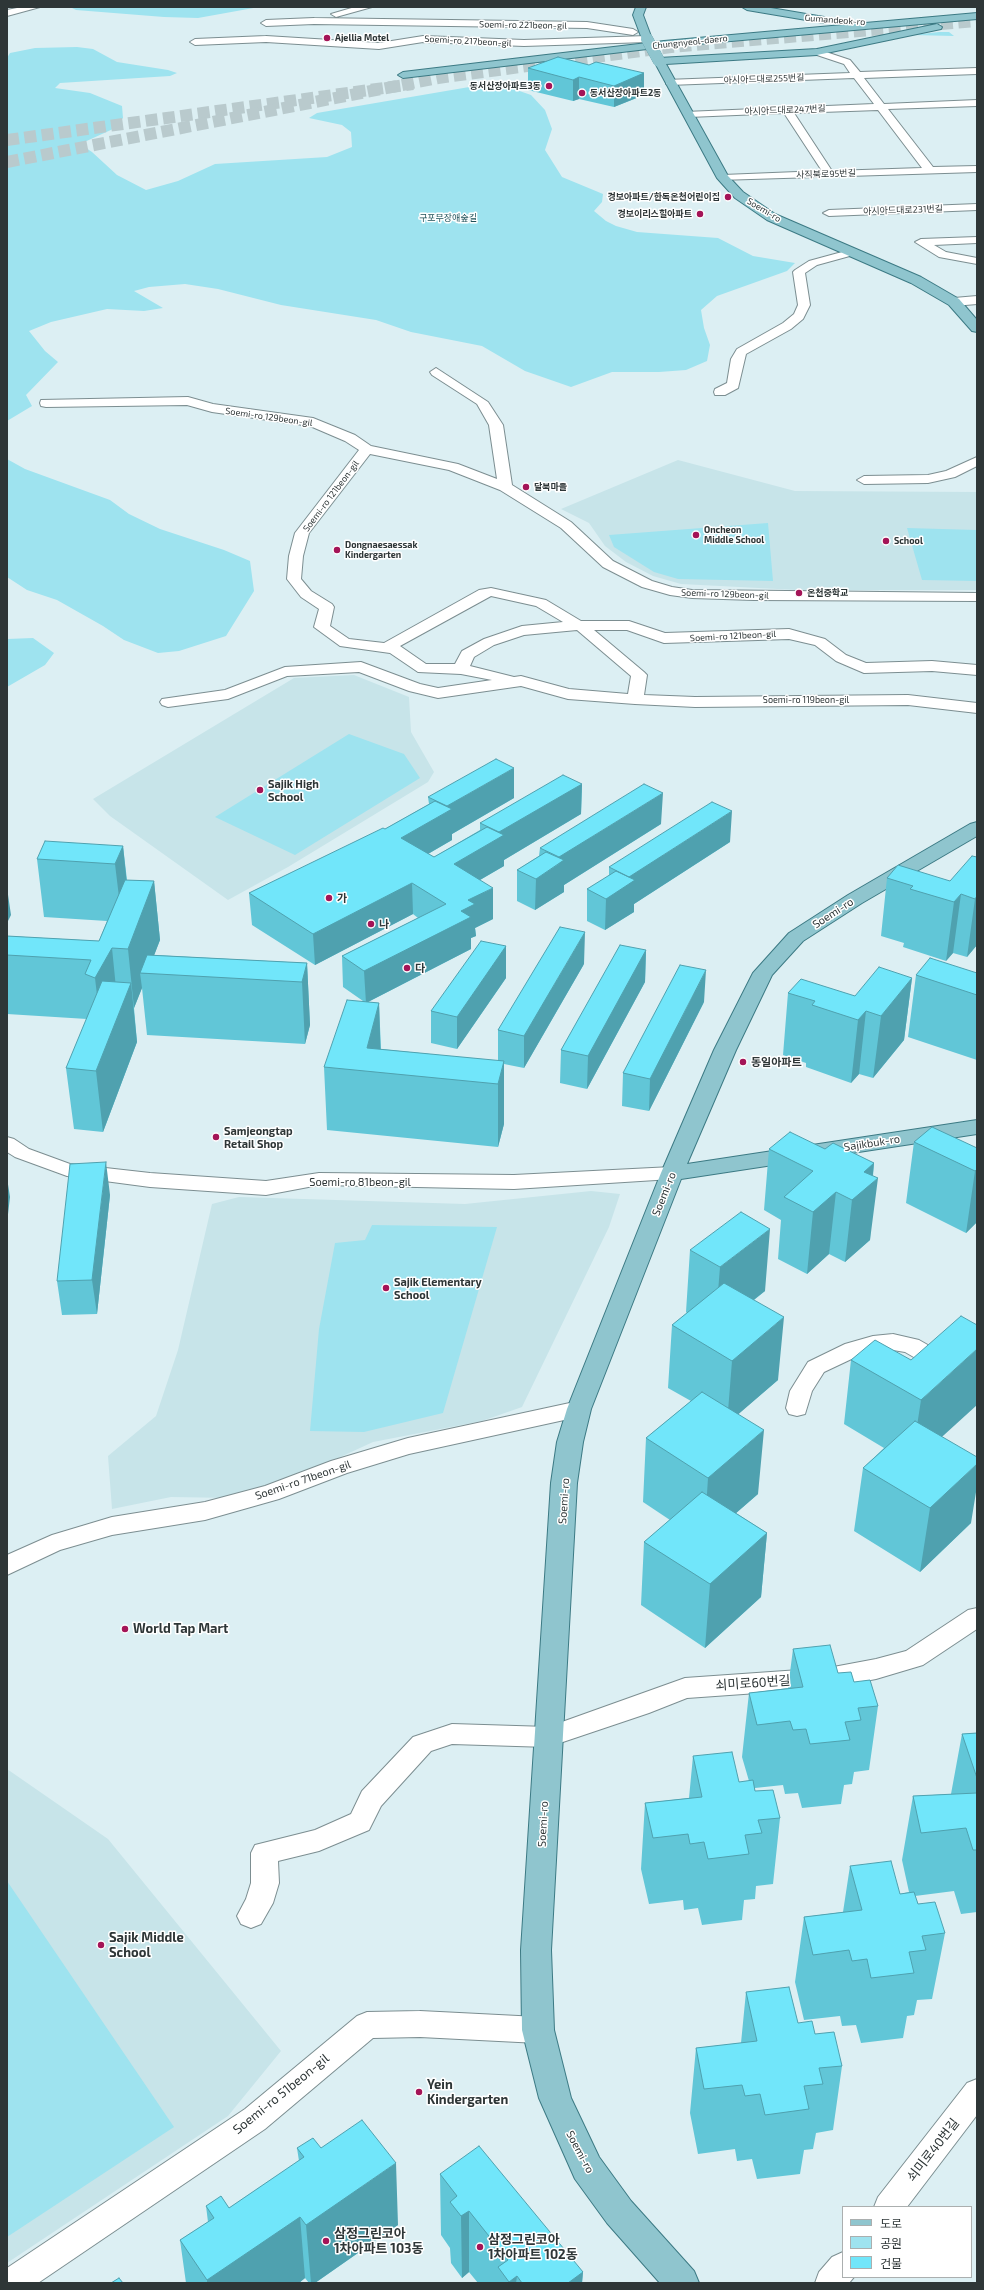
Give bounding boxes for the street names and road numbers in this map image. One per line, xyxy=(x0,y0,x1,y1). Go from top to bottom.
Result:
street label: Gumandeok-ro xyxy=(804,12,866,28)
street label: Soemi-ro 221beon-gil xyxy=(479,19,567,31)
street label: Soemi-ro 217beon-gil xyxy=(424,33,512,49)
street label: Chungnyeol-daero xyxy=(652,33,728,51)
street label: 아시아드대로255번길 xyxy=(723,72,805,86)
street label: 아시아드대로247번길 xyxy=(744,103,826,117)
street label: 사직북로95번길 xyxy=(796,168,856,180)
street label: Soemi-ro xyxy=(745,196,783,224)
street label: 아시아드대로231번길 xyxy=(863,203,943,217)
street label: Soemi-ro 129beon-gil xyxy=(225,406,313,428)
street label: Soemi-ro 121beon-gil xyxy=(301,458,361,534)
street label: Soemi-ro 129beon-gil xyxy=(681,587,769,601)
street label: Soemi-ro 121beon-gil xyxy=(690,628,776,644)
street label: Soemi-ro 119beon-gil xyxy=(763,695,849,705)
street label: Soemi-ro xyxy=(810,895,856,931)
street label: Sajikbuk-ro xyxy=(843,1132,901,1154)
street label: Soemi-ro xyxy=(649,1170,679,1218)
street label: Soemi-ro 81beon-gil xyxy=(309,1175,411,1189)
street label: Soemi-ro 71beon-gil xyxy=(253,1457,353,1503)
street label: Soemi-ro xyxy=(556,1478,572,1524)
street label: 쇠미로60번길 xyxy=(715,1673,791,1693)
street label: Soemi-ro xyxy=(535,1801,551,1847)
street label: Soemi-ro 51beon-gil xyxy=(230,2050,332,2138)
street label: 쇠미로40번길 xyxy=(904,2115,962,2185)
street label: Soemi-ro xyxy=(563,2129,597,2175)

